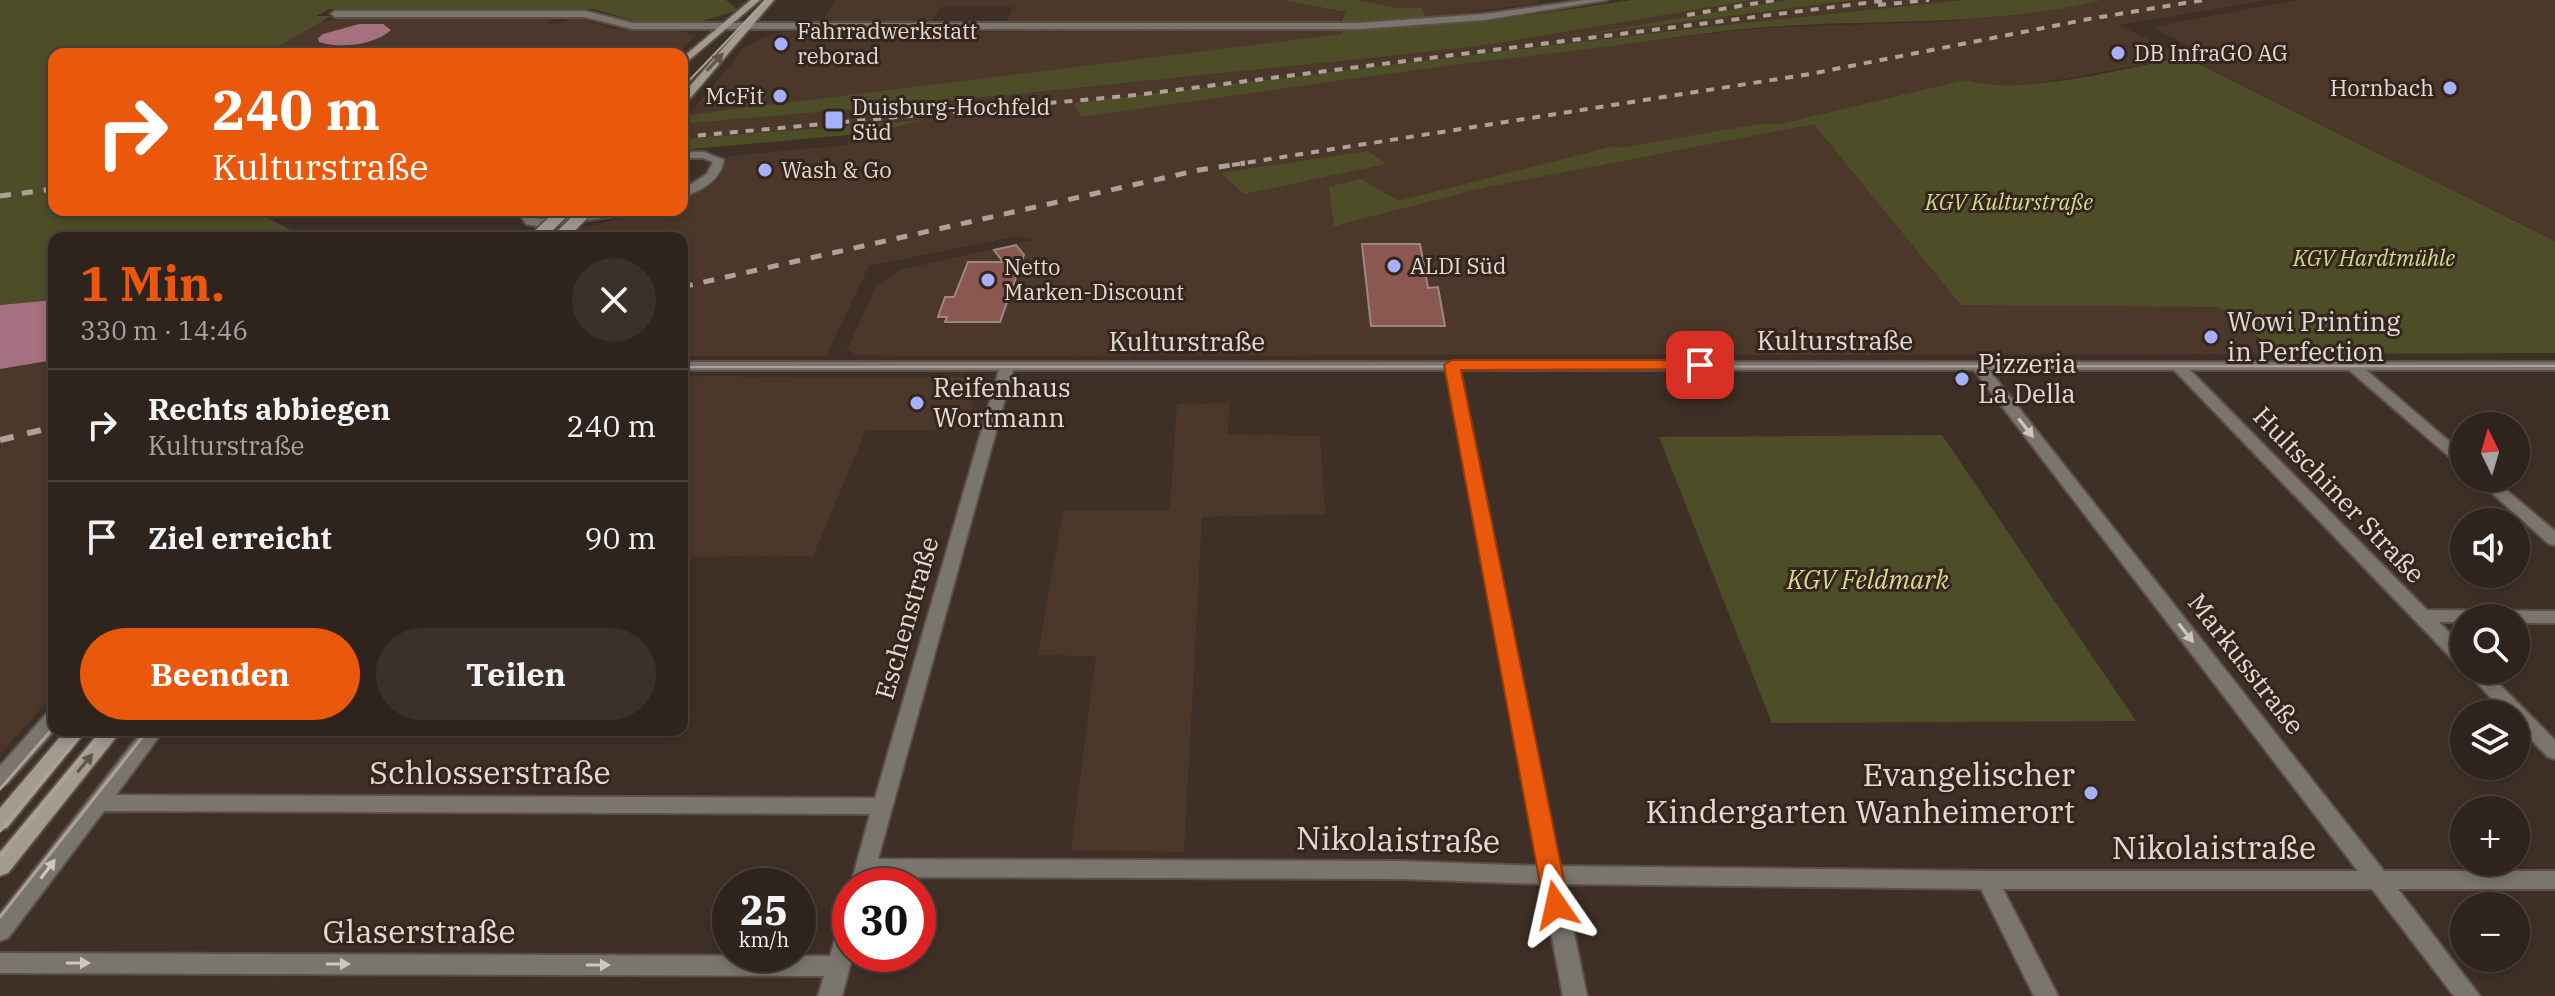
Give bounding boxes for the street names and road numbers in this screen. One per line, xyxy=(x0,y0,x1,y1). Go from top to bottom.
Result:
street label: Kulturstraße xyxy=(1757,323,1913,357)
street label: Kulturstraße xyxy=(1109,324,1265,358)
street label: Hultschiner Straße xyxy=(2247,399,2433,590)
street label: Eschenstraße xyxy=(867,533,945,703)
street label: Markusstraße xyxy=(2181,586,2312,741)
street label: Schlosserstraße xyxy=(369,751,611,793)
street label: Nikolaistraße xyxy=(1295,816,1501,862)
street label: Nikolaistraße xyxy=(2112,826,2316,868)
street label: Glaserstraße xyxy=(322,910,516,952)

